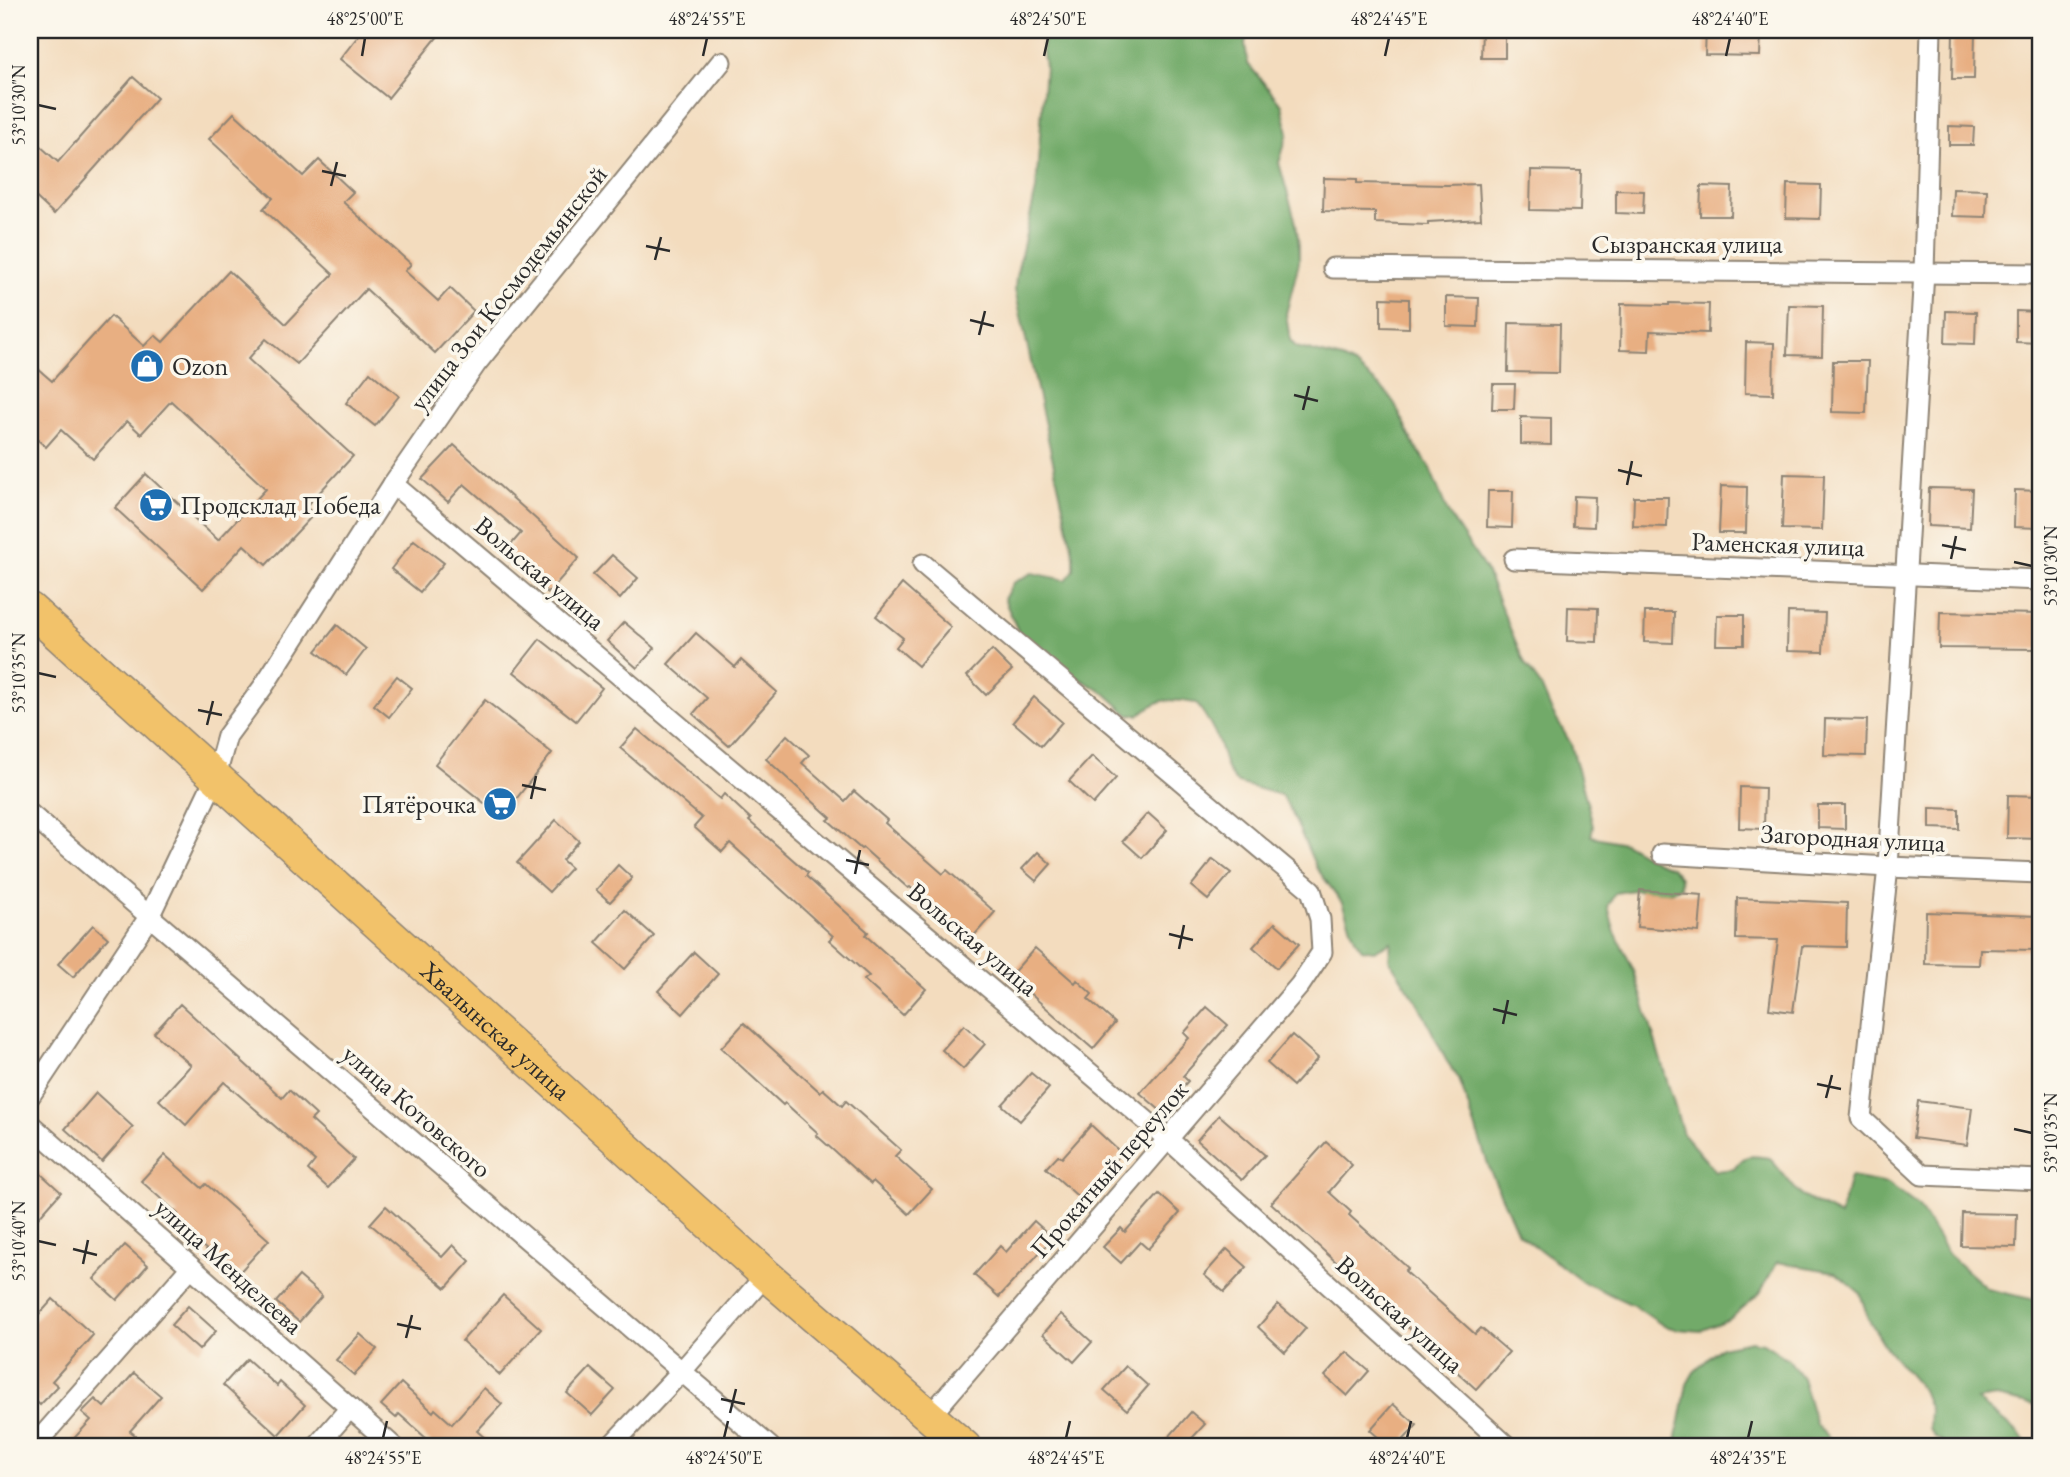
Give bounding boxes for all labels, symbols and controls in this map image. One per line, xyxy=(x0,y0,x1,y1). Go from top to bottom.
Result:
text: 48°25'00"E xyxy=(327,7,403,30)
text: 48°24'55"E xyxy=(669,7,745,30)
text: 48°24'50"E xyxy=(1010,7,1086,30)
text: 48°24'45"E xyxy=(1351,7,1427,30)
text: 48°24'40"E xyxy=(1692,7,1768,30)
text: 53°10'30"N xyxy=(7,64,30,145)
street label: улица Зои Космодемьянской xyxy=(402,158,615,418)
street label: Сызранская улица xyxy=(1591,227,1783,261)
shop icon: Ozon xyxy=(128,347,166,385)
place label: Ozon xyxy=(172,349,229,383)
supermarket icon: Продсклад Победа xyxy=(137,486,175,524)
place label: Продсклад Победа xyxy=(180,488,381,522)
street label: Вольская улица xyxy=(468,508,613,638)
street label: Раменская улица xyxy=(1691,524,1866,564)
text: 53°10'30"N xyxy=(2039,525,2062,606)
text: 53°10'35"N xyxy=(7,632,30,713)
supermarket icon: Пятёрочка xyxy=(481,785,519,823)
place label: Пятёрочка xyxy=(362,787,477,821)
street label: Загородная улица xyxy=(1760,816,1947,860)
street label: Вольская улица xyxy=(901,874,1046,1004)
street label: Хвалынская улица xyxy=(412,953,579,1108)
street label: улица Котовского xyxy=(335,1037,499,1185)
street label: Прокатный переулок xyxy=(1022,1073,1196,1265)
text: 53°10'35"N xyxy=(2039,1092,2062,1173)
street label: улица Менделеева xyxy=(148,1190,311,1342)
text: 53°10'40"N xyxy=(7,1200,30,1281)
street label: Вольская улица xyxy=(1329,1248,1472,1381)
text: 48°24'55"E xyxy=(345,1446,421,1469)
text: 48°24'50"E xyxy=(686,1446,762,1469)
text: 48°24'45"E xyxy=(1028,1446,1104,1469)
text: 48°24'40"E xyxy=(1369,1446,1445,1469)
text: 48°24'35"E xyxy=(1710,1446,1786,1469)

